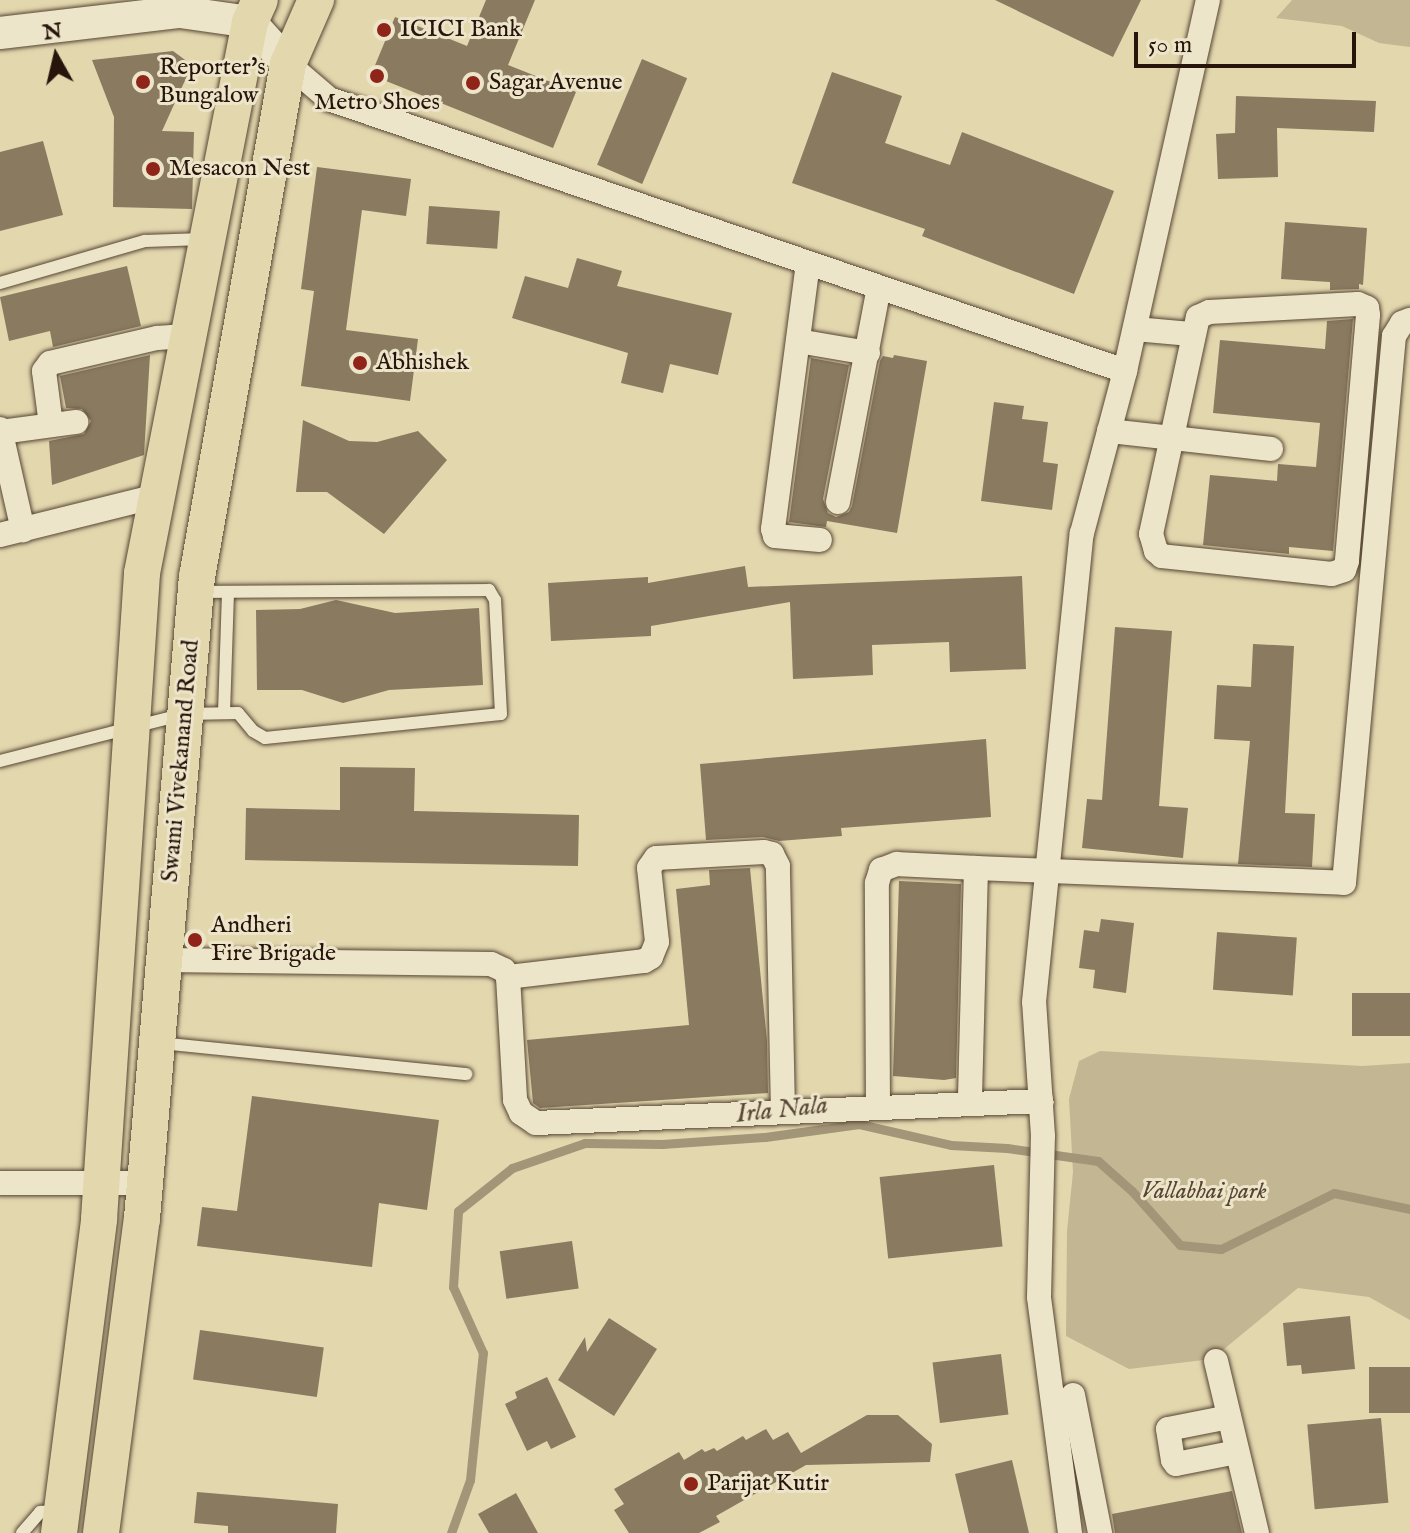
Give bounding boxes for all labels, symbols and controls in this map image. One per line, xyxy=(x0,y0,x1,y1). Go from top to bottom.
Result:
north arrow xyxy=(16,16,96,96)
place label: ICICI Bank xyxy=(400,16,522,44)
scale bar xyxy=(1138,16,1360,66)
text: N xyxy=(41,17,64,47)
marker: ICICI Bank xyxy=(375,21,393,39)
text: 50 m xyxy=(1148,30,1192,61)
place label: Reporter's Bungalow xyxy=(159,54,266,110)
marker: Metro Shoes xyxy=(368,67,386,85)
place label: Sagar Avenue xyxy=(489,69,622,97)
marker: Reporter's Bungalow xyxy=(134,73,152,91)
marker: Sagar Avenue xyxy=(464,74,482,92)
place label: Metro Shoes xyxy=(314,89,440,117)
place label: Mesacon Nest xyxy=(169,155,310,183)
marker: Mesacon Nest xyxy=(144,160,162,178)
place label: Abhishek xyxy=(376,349,469,377)
marker: Abhishek xyxy=(351,354,369,372)
street label: Swami Vivekanand Road xyxy=(156,639,206,883)
place label: Andheri Fire Brigade xyxy=(211,912,336,968)
marker: Andheri Fire Brigade xyxy=(186,931,204,949)
water label: Irla Nala xyxy=(735,1090,829,1130)
park label: Vallabhai park xyxy=(1141,1178,1267,1206)
place label: Parijat Kutir xyxy=(707,1470,829,1498)
marker: Parijat Kutir xyxy=(682,1475,700,1493)

